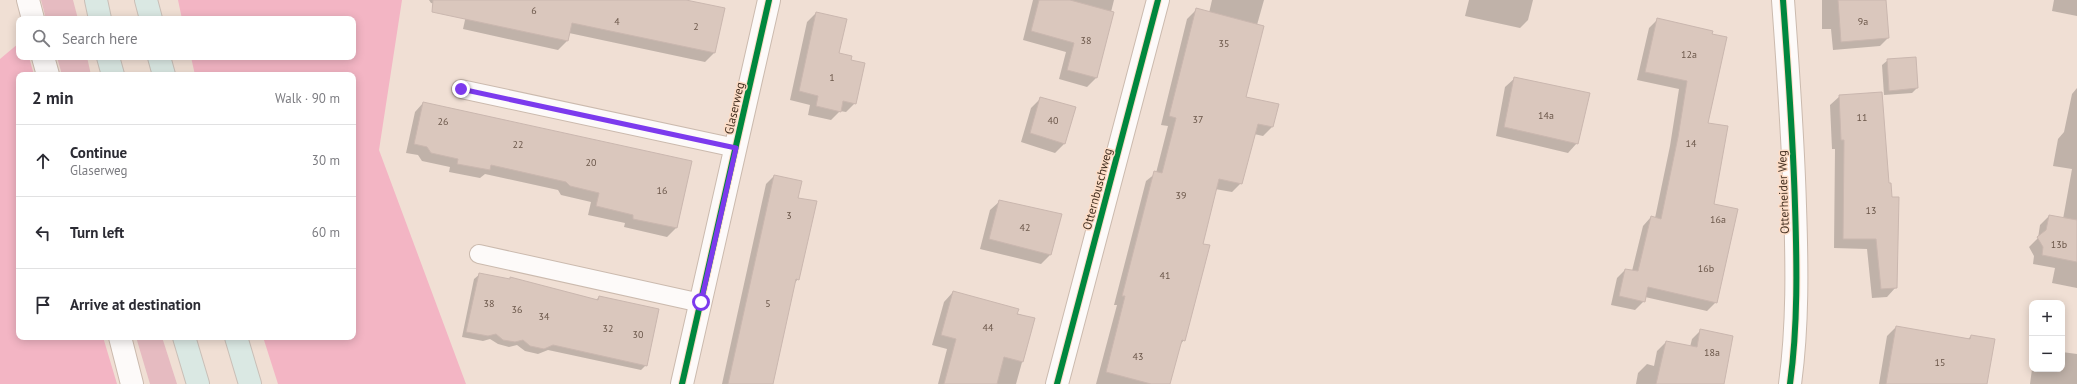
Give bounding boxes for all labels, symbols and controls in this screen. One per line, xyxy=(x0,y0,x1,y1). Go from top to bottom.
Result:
house number: 6 xyxy=(531,4,537,17)
house number: 4 xyxy=(614,15,620,28)
house number: 9a xyxy=(1858,15,1868,28)
search box xyxy=(16,16,356,60)
house number: 2 xyxy=(693,20,699,33)
icon: search xyxy=(30,27,52,49)
text: Search here xyxy=(62,29,138,48)
house number: 38 xyxy=(1081,34,1091,47)
house number: 35 xyxy=(1219,37,1229,50)
house number: 12a xyxy=(1681,48,1697,61)
house number: 1 xyxy=(829,71,835,84)
route end xyxy=(452,80,470,98)
street label: Glaserweg xyxy=(721,80,747,136)
text: 2 min xyxy=(32,87,73,109)
text: Walk · 90 m xyxy=(275,90,340,107)
house number: 14a xyxy=(1538,109,1554,122)
house number: 11 xyxy=(1857,111,1867,124)
house number: 37 xyxy=(1193,113,1203,126)
house number: 40 xyxy=(1048,114,1059,127)
house number: 26 xyxy=(438,115,448,128)
house number: 14 xyxy=(1686,137,1697,150)
house number: 22 xyxy=(513,138,523,151)
text: Continue xyxy=(70,143,127,162)
street label: Otternbuschweg xyxy=(1079,146,1115,232)
icon: ahead xyxy=(32,150,54,172)
street label: Otterheider Weg xyxy=(1774,150,1792,234)
text: 30 m xyxy=(312,152,340,169)
house number: 20 xyxy=(586,156,597,169)
text: Glaserweg xyxy=(70,162,128,179)
house number: 16 xyxy=(657,184,667,197)
house number: 39 xyxy=(1176,189,1186,202)
house number: 13 xyxy=(1866,204,1876,217)
house number: 3 xyxy=(786,209,792,222)
house number: 16a xyxy=(1710,213,1726,226)
house number: 42 xyxy=(1020,221,1030,234)
icon: left xyxy=(32,222,54,244)
text: Turn left xyxy=(70,223,124,242)
text: 60 m xyxy=(312,224,340,241)
house number: 13b xyxy=(2051,238,2067,251)
house number: 16b xyxy=(1698,262,1714,275)
house number: 41 xyxy=(1160,269,1170,282)
route start xyxy=(692,293,710,311)
icon: arrive xyxy=(32,294,54,316)
text: Arrive at destination xyxy=(70,295,201,314)
house number: 38 xyxy=(484,297,494,310)
house number: 5 xyxy=(765,297,771,310)
map controls xyxy=(2029,300,2065,372)
button: + xyxy=(2029,300,2065,336)
house number: 36 xyxy=(512,303,522,316)
house number: 34 xyxy=(539,310,550,323)
house number: 44 xyxy=(983,321,994,334)
house number: 32 xyxy=(603,322,613,335)
house number: 30 xyxy=(633,328,644,341)
button: − xyxy=(2029,336,2065,372)
house number: 18a xyxy=(1704,346,1720,359)
house number: 43 xyxy=(1133,350,1143,363)
house number: 15 xyxy=(1935,356,1945,369)

